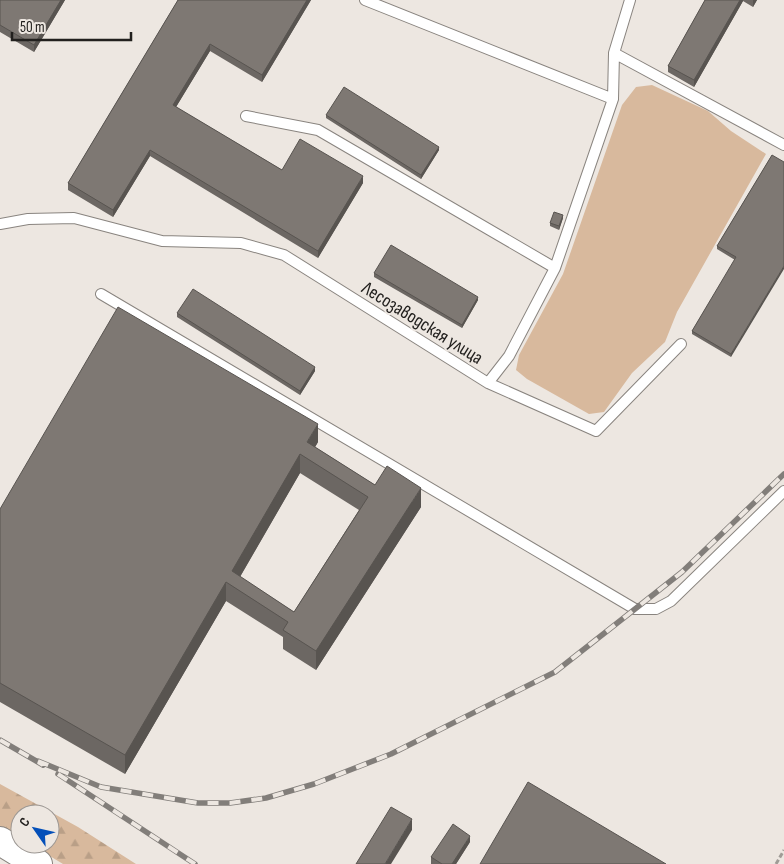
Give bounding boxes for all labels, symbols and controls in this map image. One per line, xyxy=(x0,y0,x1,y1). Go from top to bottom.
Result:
scale bar xyxy=(12,10,131,42)
text: 50 m xyxy=(20,18,45,37)
street label: Лесозаводская улица xyxy=(357,276,487,370)
north arrow xyxy=(10,804,60,854)
text: С xyxy=(16,814,34,830)

